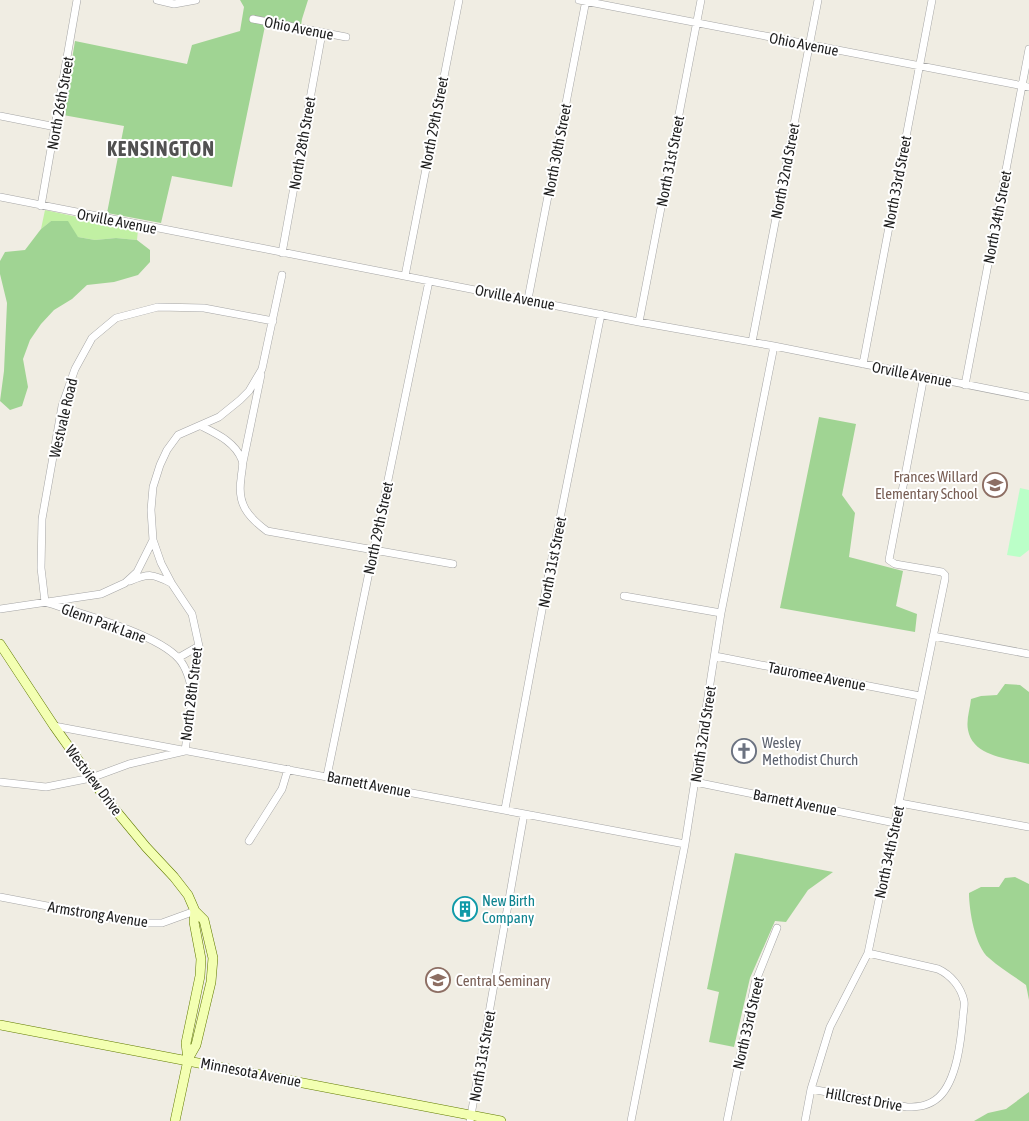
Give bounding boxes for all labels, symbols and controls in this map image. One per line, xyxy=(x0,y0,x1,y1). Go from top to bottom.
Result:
street label: Ohio Avenue xyxy=(263,13,335,43)
street label: Ohio Avenue xyxy=(768,29,840,59)
street label: North 26th Street xyxy=(43,55,77,151)
street label: North 29th Street xyxy=(417,75,451,171)
street label: North 28th Street xyxy=(285,95,319,191)
street label: North 30th Street xyxy=(540,102,574,198)
street label: North 31st Street xyxy=(653,114,687,208)
street label: North 32nd Street xyxy=(767,122,803,220)
street label: North 33rd Street xyxy=(880,134,914,230)
district label: KENSINGTON xyxy=(107,137,215,160)
street label: North 34th Street xyxy=(980,169,1014,265)
street label: Orville Avenue xyxy=(76,205,159,237)
street label: Orville Avenue xyxy=(474,281,557,313)
street label: Orville Avenue xyxy=(871,358,954,390)
street label: Westvale Road xyxy=(46,377,80,459)
place label: Frances Willard Elementary School xyxy=(875,468,978,502)
school or university icon: Frances Willard Elementary School xyxy=(982,472,1008,498)
street label: North 29th Street xyxy=(360,480,396,576)
street label: North 31st Street xyxy=(535,515,569,609)
street label: Glenn Park Lane xyxy=(59,600,149,646)
street label: North 28th Street xyxy=(177,646,205,742)
street label: Tauromee Avenue xyxy=(767,658,867,694)
street label: North 32nd Street xyxy=(687,685,719,783)
place label: Wesley Methodist Church xyxy=(762,734,858,768)
church icon: Wesley Methodist Church xyxy=(731,738,757,764)
street label: Westview Drive xyxy=(62,742,126,819)
street label: Barnett Avenue xyxy=(326,768,412,800)
street label: Barnett Avenue xyxy=(752,786,838,818)
street label: North 34th Street xyxy=(871,804,907,900)
place label: New Birth Company xyxy=(482,892,535,926)
building icon: New Birth Company xyxy=(452,896,478,922)
street label: Armstrong Avenue xyxy=(47,898,149,930)
school or university icon: Central Seminary xyxy=(425,967,451,993)
place label: Central Seminary xyxy=(456,972,551,989)
street label: North 33rd Street xyxy=(729,975,767,1071)
street label: North 31st Street xyxy=(466,1009,498,1103)
street label: Minnesota Avenue xyxy=(199,1054,303,1090)
street label: Hillcrest Drive xyxy=(824,1084,904,1114)

